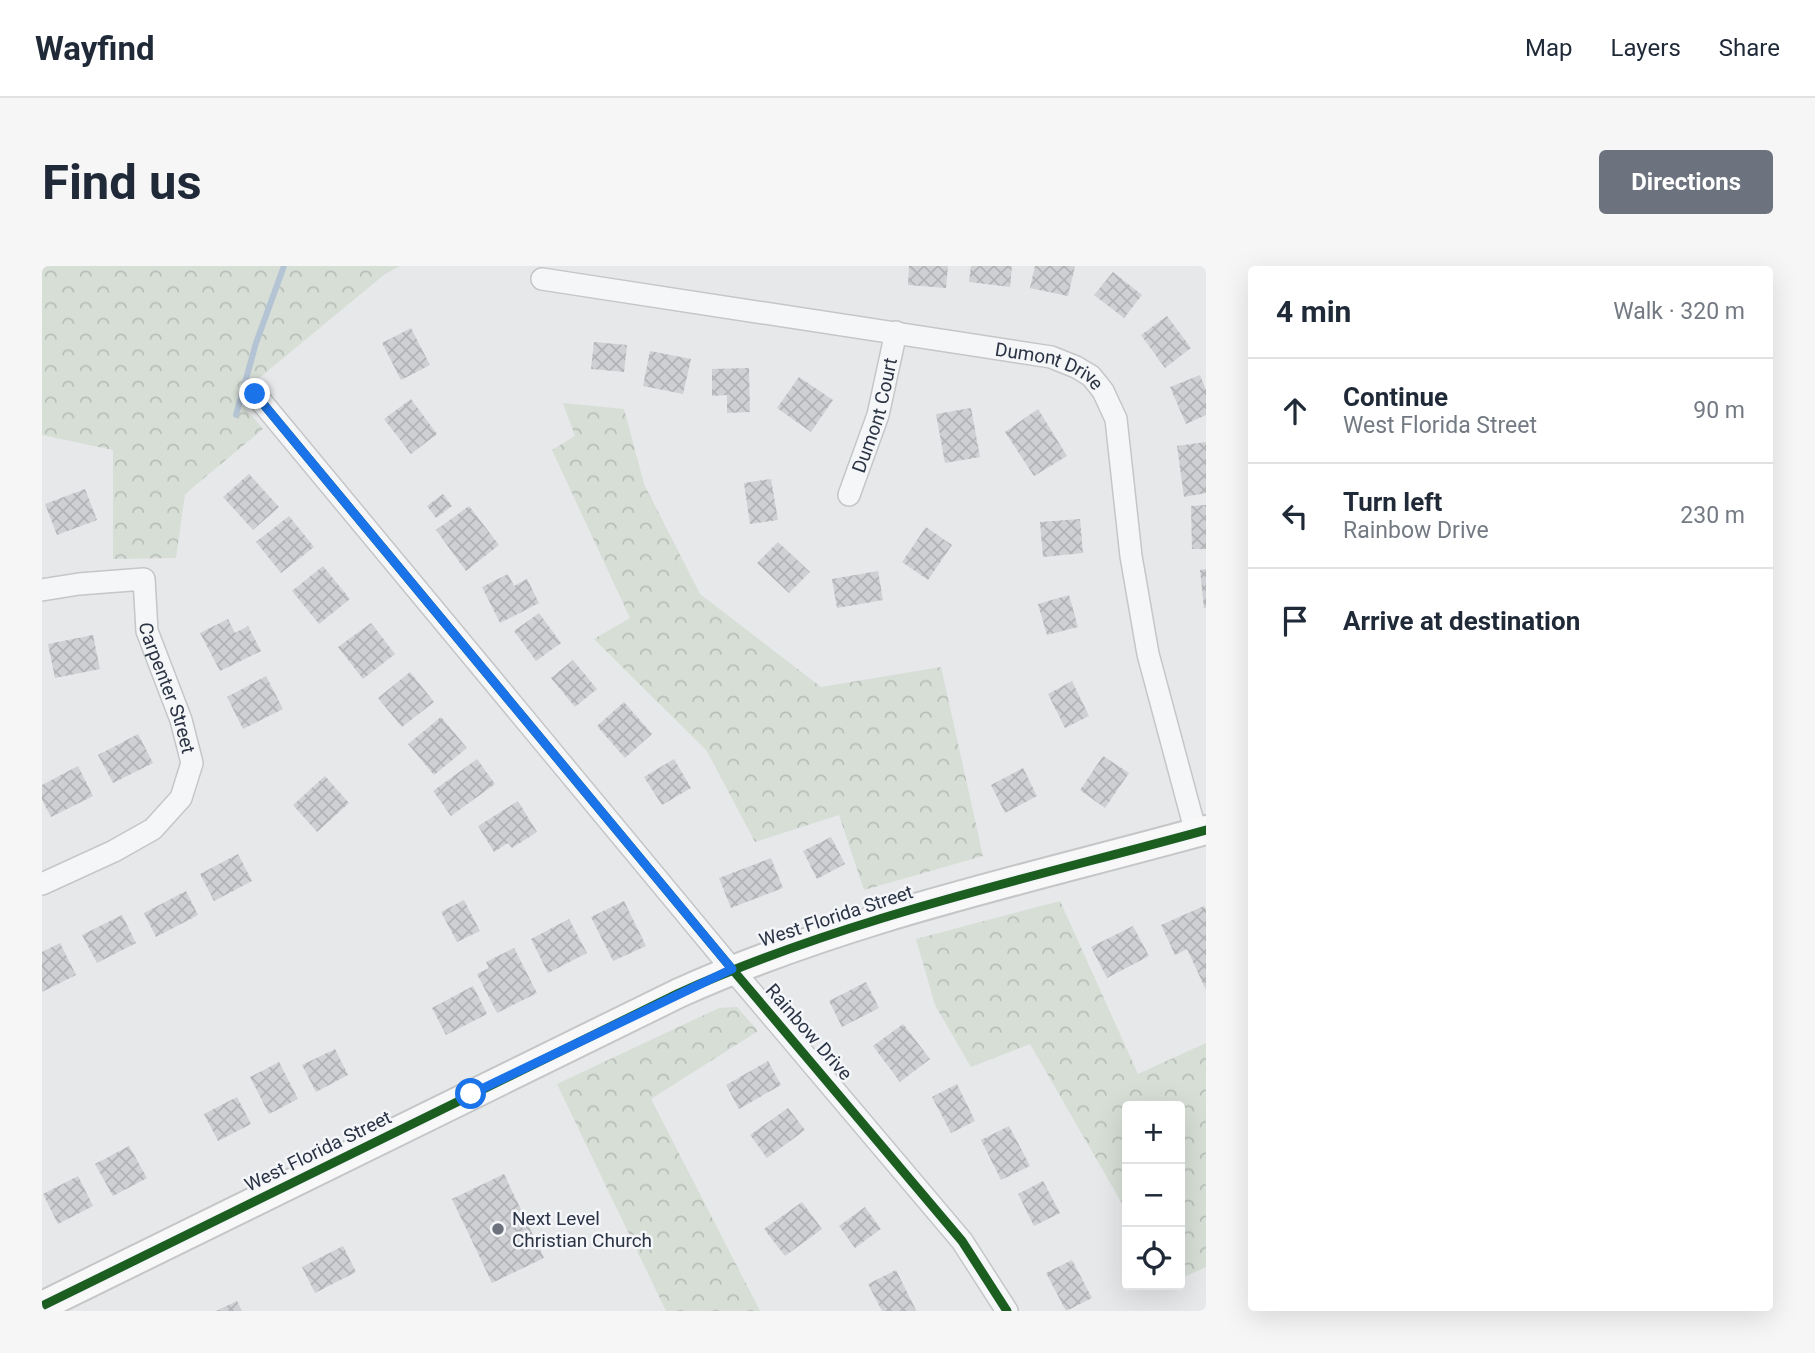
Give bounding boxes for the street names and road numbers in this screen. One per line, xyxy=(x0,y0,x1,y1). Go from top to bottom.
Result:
street label: Dumont Drive xyxy=(994,337,1109,394)
street label: Dumont Court xyxy=(847,356,902,476)
street label: Carpenter Street xyxy=(135,622,201,756)
street label: West Florida Street xyxy=(756,880,916,952)
street label: Rainbow Drive xyxy=(761,979,857,1085)
street label: West Florida Street xyxy=(241,1106,395,1196)

